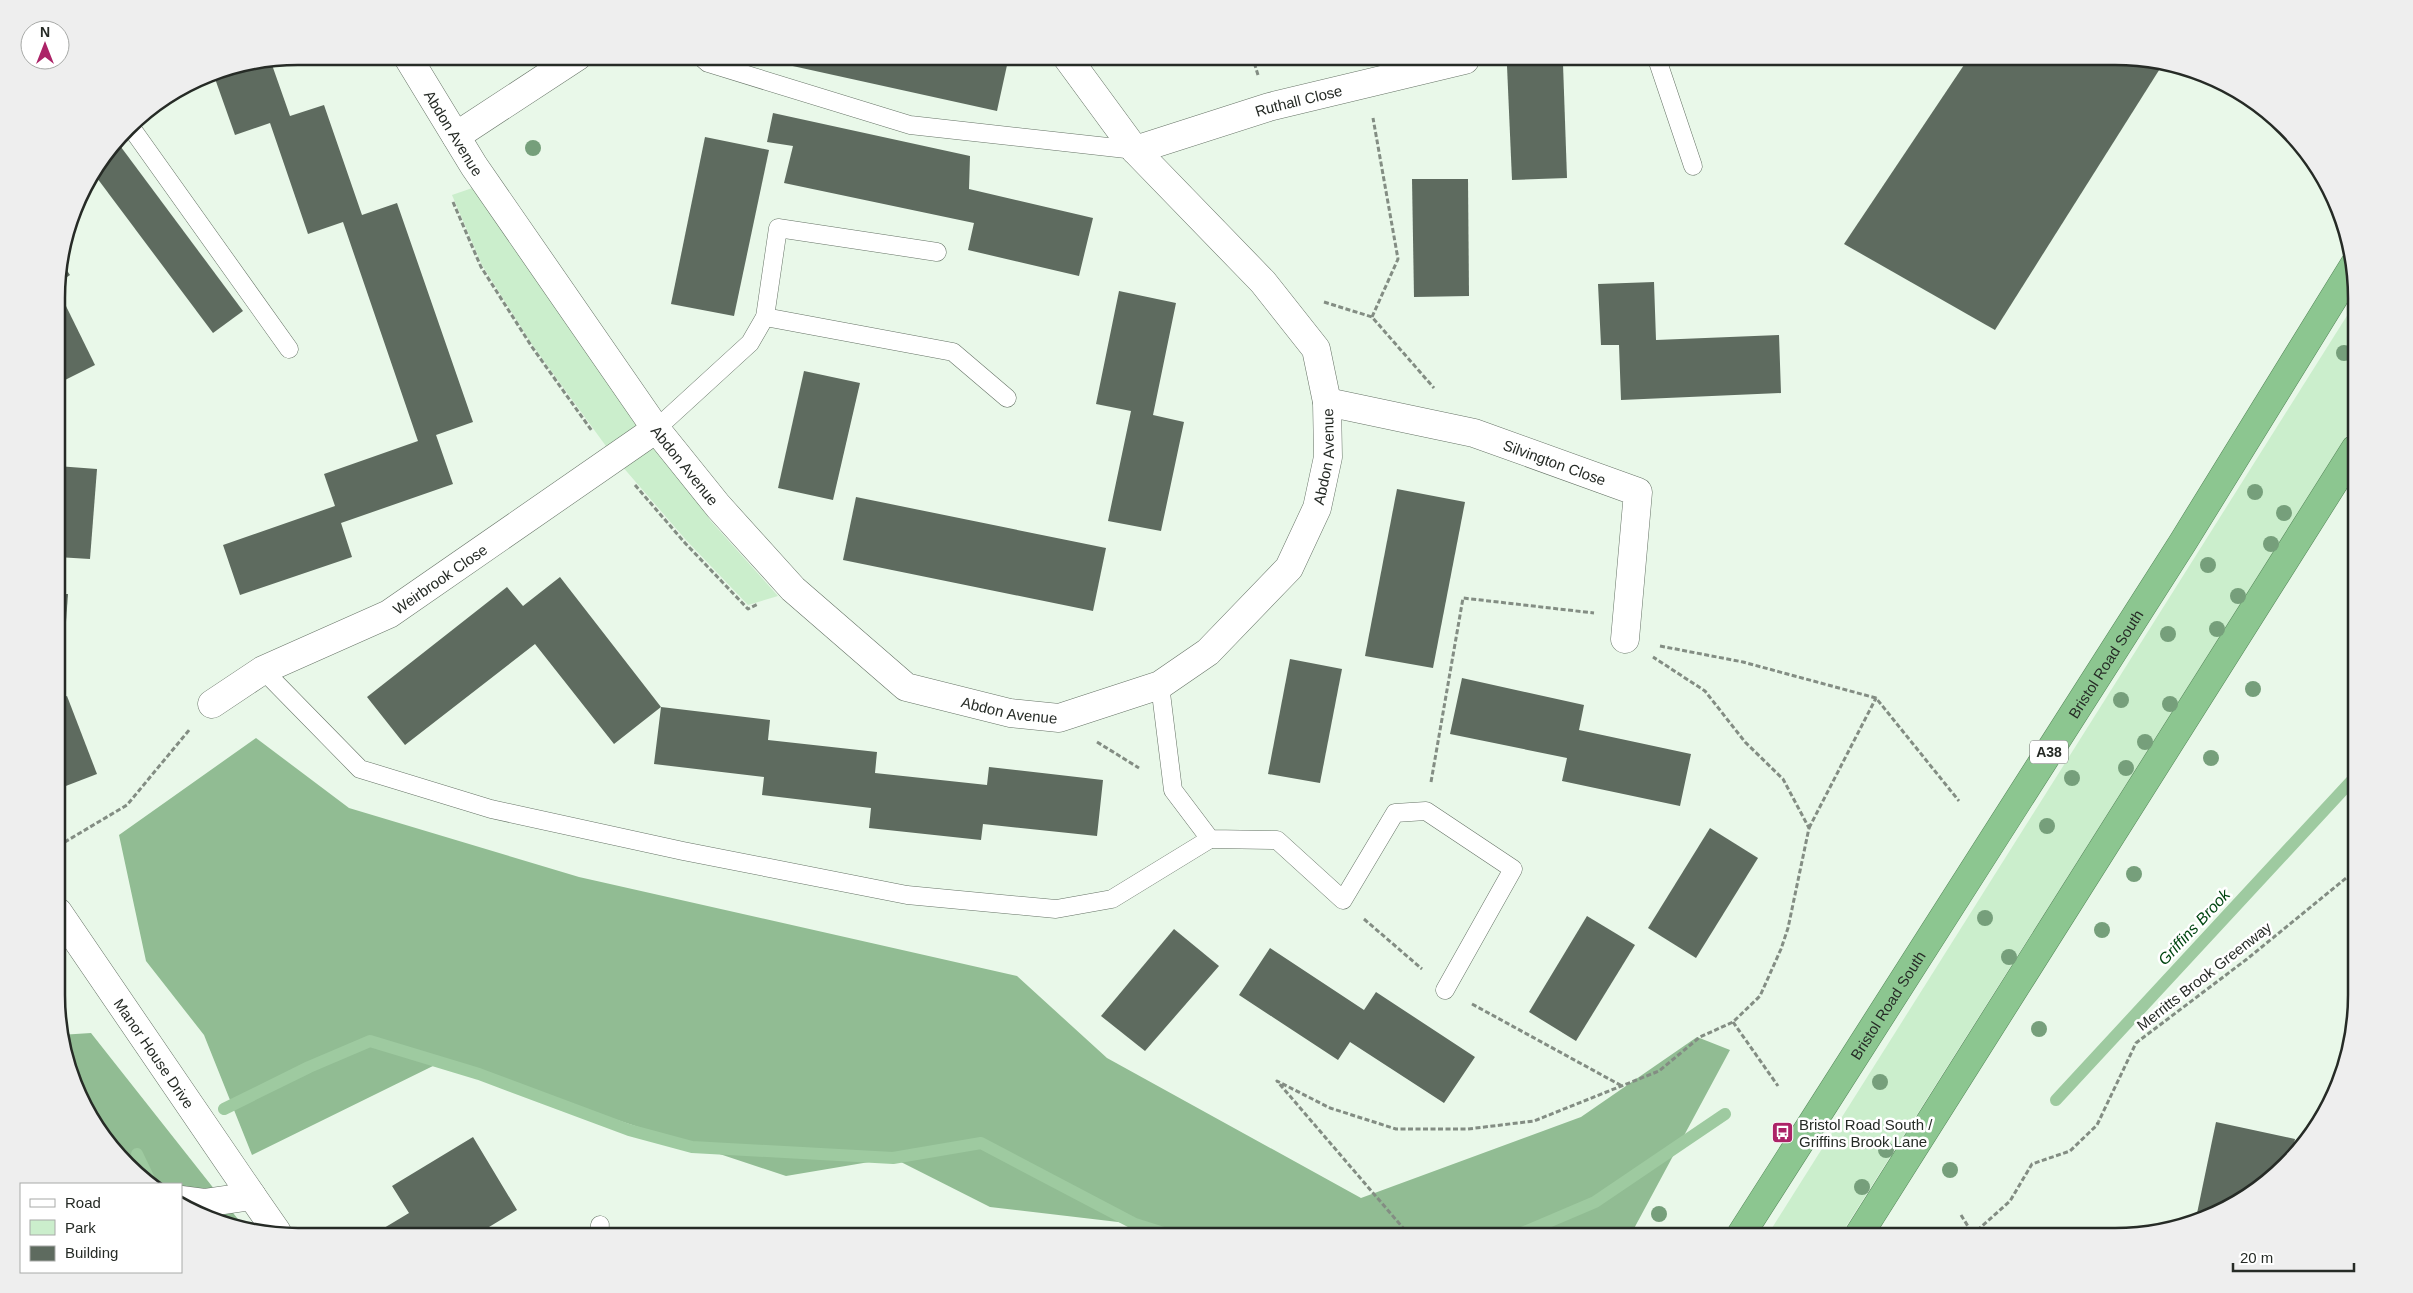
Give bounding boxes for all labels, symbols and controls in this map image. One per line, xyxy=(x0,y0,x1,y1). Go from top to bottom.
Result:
north arrow xyxy=(20,20,70,70)
text: N xyxy=(40,24,50,40)
street label: Ruthall Close xyxy=(1253,81,1344,119)
street label: Abdon Avenue xyxy=(421,87,487,179)
street label: Abdon Avenue xyxy=(1309,408,1337,506)
street label: Abdon Avenue xyxy=(648,422,722,508)
street label: Silvington Close xyxy=(1501,436,1608,488)
street label: Weirbrook Close xyxy=(389,540,490,617)
street label: Bristol Road South xyxy=(2065,606,2146,721)
street label: Abdon Avenue xyxy=(960,693,1058,726)
road number: A38 xyxy=(2030,740,2068,764)
water label: Griffins Brook xyxy=(2155,885,2234,968)
street label: Merritts Brook Greenway xyxy=(2133,918,2275,1034)
street label: Bristol Road South xyxy=(1847,948,1928,1062)
street label: Manor House Drive xyxy=(111,995,198,1111)
place label: Bristol Road South / Griffins Brook Lane xyxy=(1799,1116,1933,1150)
bus stop icon: Bristol Road South / Griffins Brook Lane xyxy=(1771,1121,1795,1145)
legend xyxy=(20,1183,182,1273)
text: Road xyxy=(65,1194,101,1211)
text: Park xyxy=(65,1219,96,1236)
scale bar xyxy=(2233,1240,2354,1272)
text: Building xyxy=(65,1244,118,1261)
text: 20 m xyxy=(2240,1249,2273,1266)

